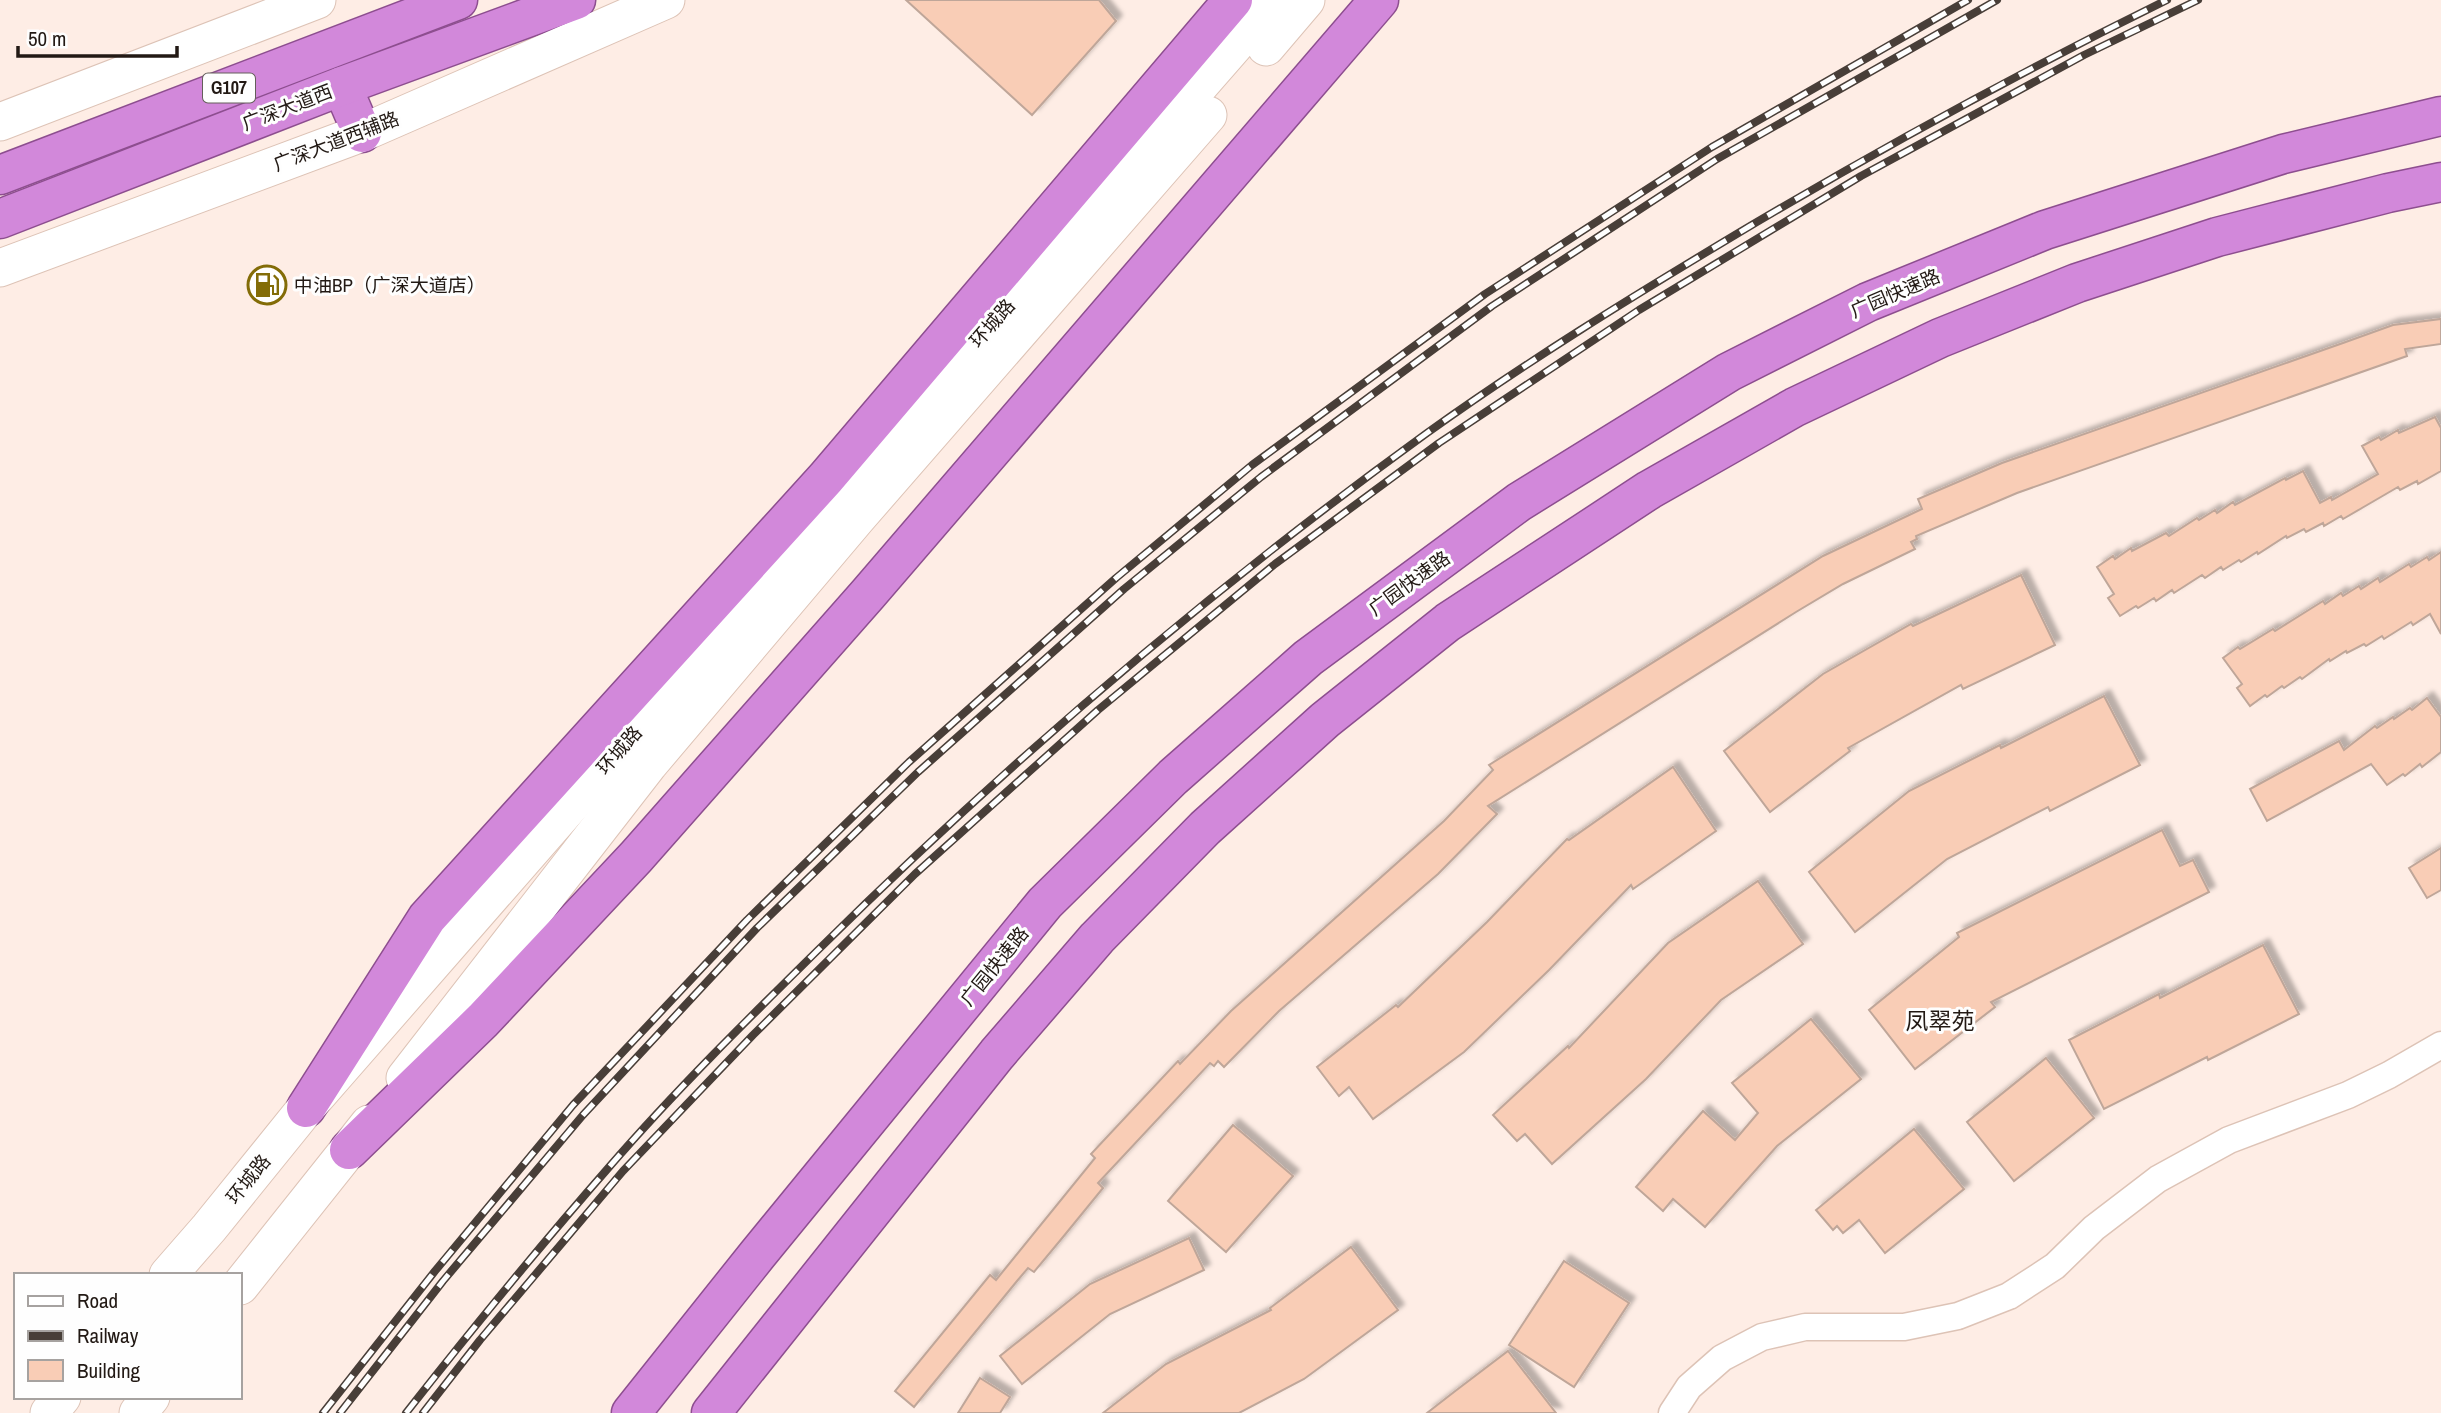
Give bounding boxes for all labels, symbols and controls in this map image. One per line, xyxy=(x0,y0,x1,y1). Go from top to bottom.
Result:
scale bar xyxy=(18,14,177,58)
text: 50 m xyxy=(28,24,66,53)
road number: G107 xyxy=(203,74,255,102)
street label: 广深大道西 xyxy=(238,78,336,136)
street label: 广深大道西辅路 xyxy=(269,105,403,177)
street label: 广园快速路 xyxy=(1846,262,1944,324)
fuel station icon: 中油BP（广深大道店） xyxy=(246,264,288,306)
place label: 中油BP（广深大道店） xyxy=(294,272,486,298)
street label: 环城路 xyxy=(963,293,1021,353)
street label: 广园快速路 xyxy=(1363,545,1455,621)
street label: 环城路 xyxy=(590,720,648,780)
street label: 广园快速路 xyxy=(954,921,1034,1011)
district label: 凤翠苑 xyxy=(1906,1005,1975,1036)
street label: 环城路 xyxy=(220,1149,276,1209)
legend xyxy=(14,1273,242,1399)
text: Road xyxy=(77,1286,118,1315)
text: Railway xyxy=(77,1321,139,1350)
text: Building xyxy=(77,1356,141,1385)

